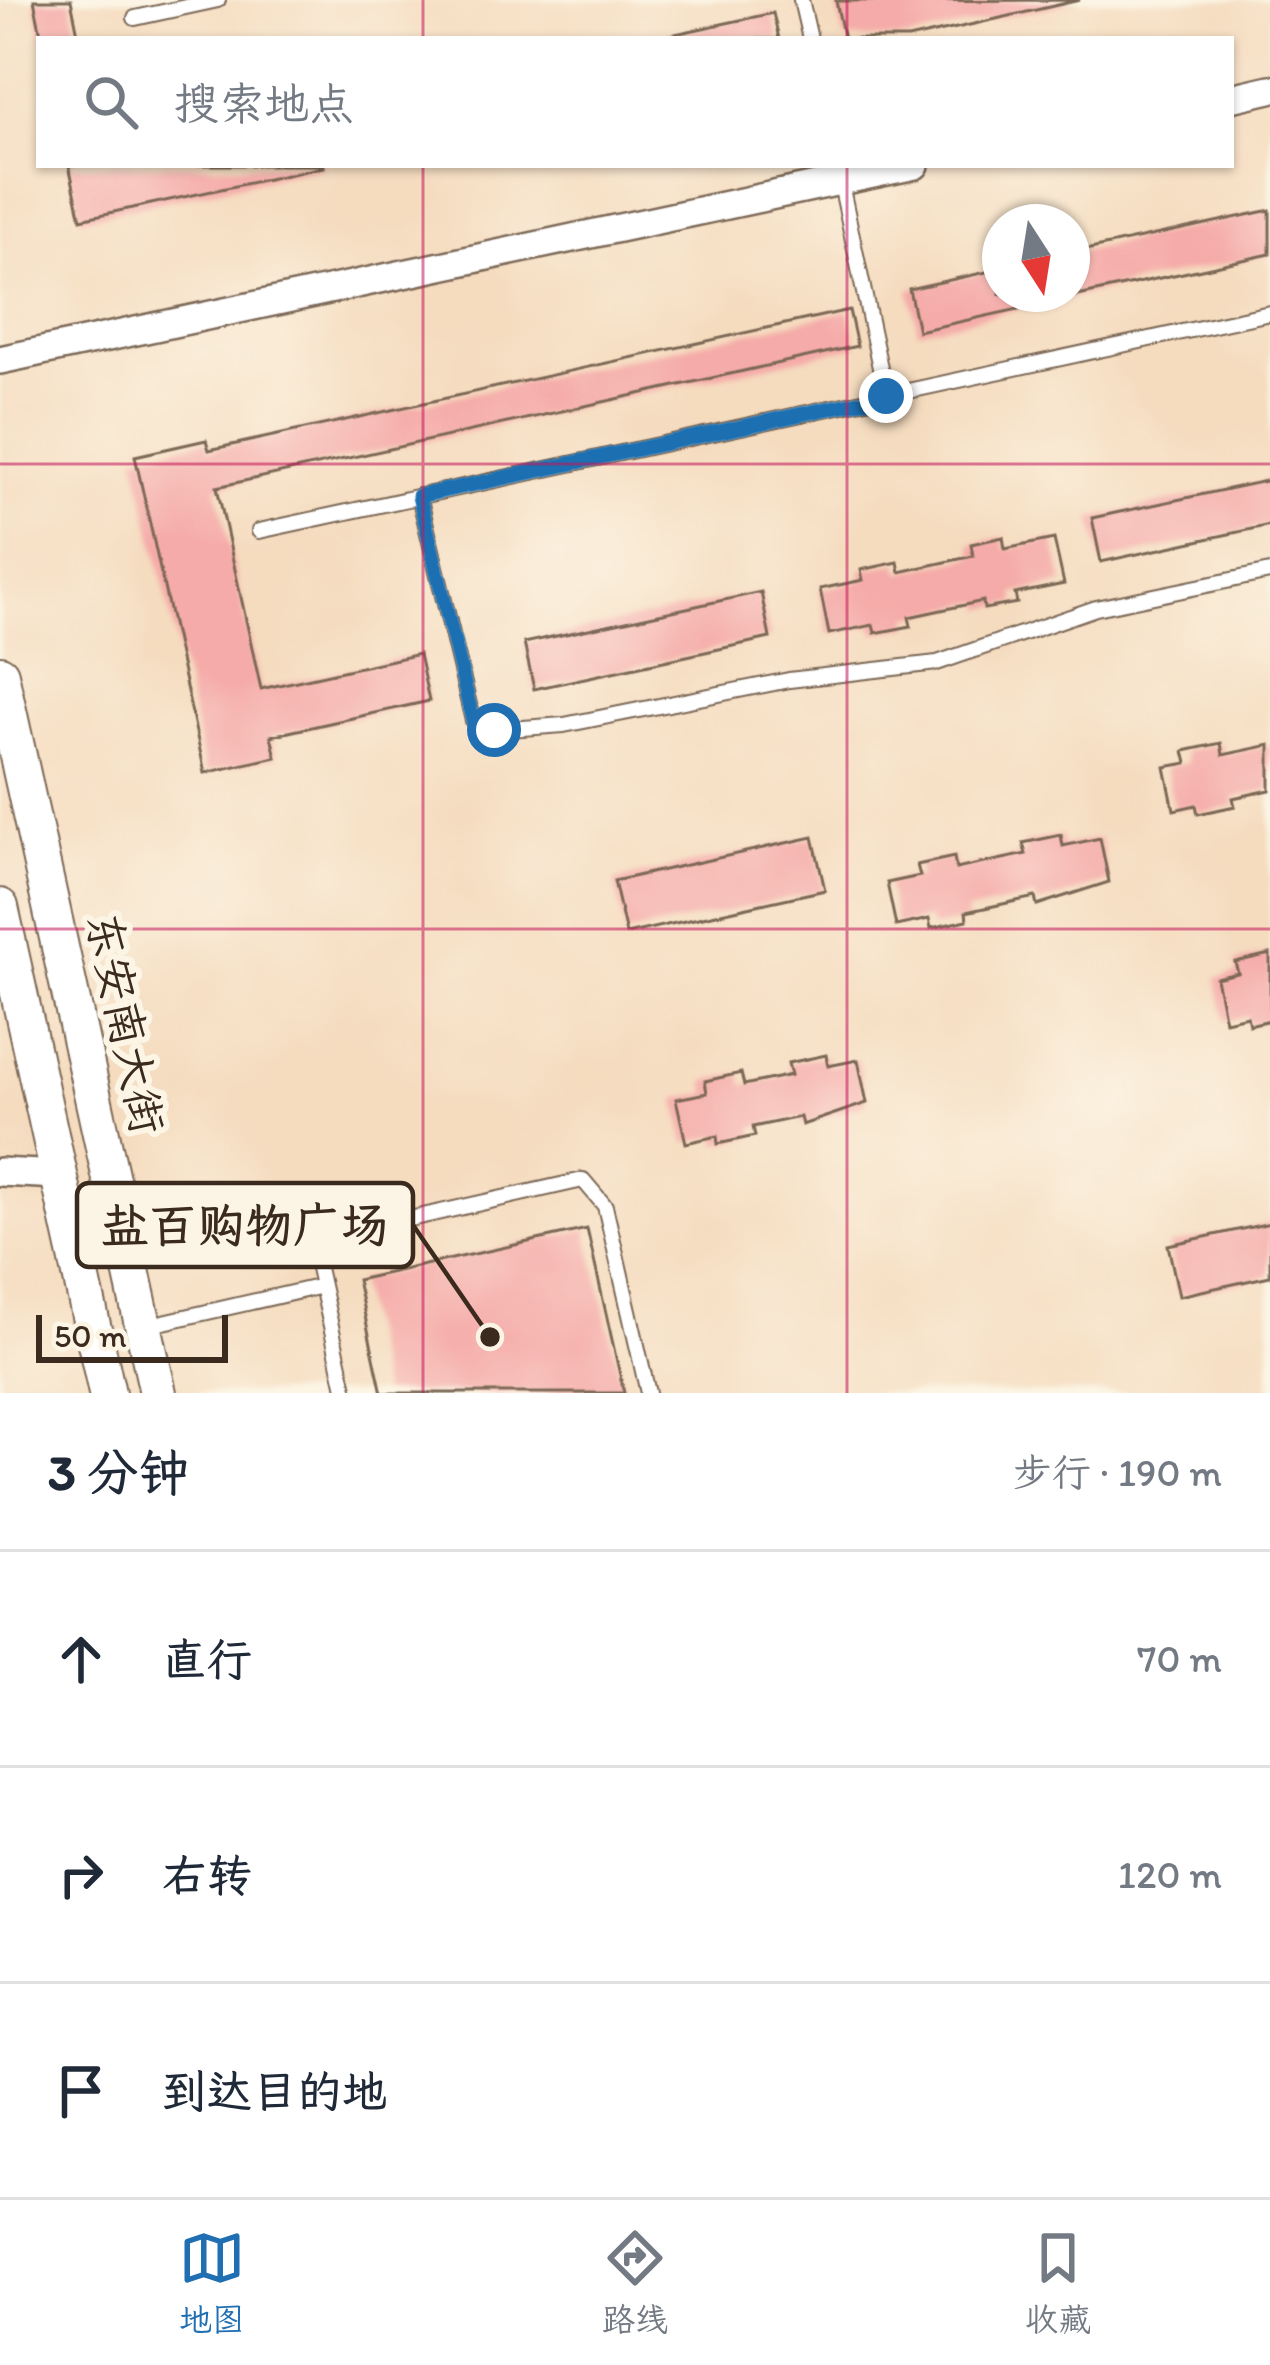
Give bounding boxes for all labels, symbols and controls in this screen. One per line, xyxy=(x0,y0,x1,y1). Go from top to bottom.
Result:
search box xyxy=(36,36,1234,168)
icon: search xyxy=(78,69,144,135)
text: 搜索地点 xyxy=(174,76,354,130)
north arrow xyxy=(982,204,1090,312)
route end xyxy=(859,369,913,423)
route start xyxy=(467,703,521,757)
street label: 东安南大街 xyxy=(76,907,176,1139)
callout: 盐百购物广场 xyxy=(77,1183,413,1267)
text: 盐百购物广场 xyxy=(101,1196,389,1254)
scale bar xyxy=(36,1309,228,1362)
text: 50 m xyxy=(54,1316,127,1355)
text: 3 分钟 xyxy=(48,1442,189,1503)
text: 步行 · 190 m xyxy=(1013,1449,1222,1496)
icon: ahead xyxy=(48,1626,114,1692)
text: 直行 xyxy=(162,1632,252,1686)
text: 70 m xyxy=(1137,1635,1222,1682)
icon: right xyxy=(48,1842,114,1908)
text: 右转 xyxy=(162,1848,252,1902)
text: 120 m xyxy=(1118,1851,1222,1898)
icon: arrive xyxy=(48,2058,114,2124)
text: 到达目的地 xyxy=(162,2064,387,2118)
tab: 地图 xyxy=(179,2225,245,2340)
tab: 路线 xyxy=(602,2225,668,2340)
tab: 收藏 xyxy=(1025,2225,1091,2340)

